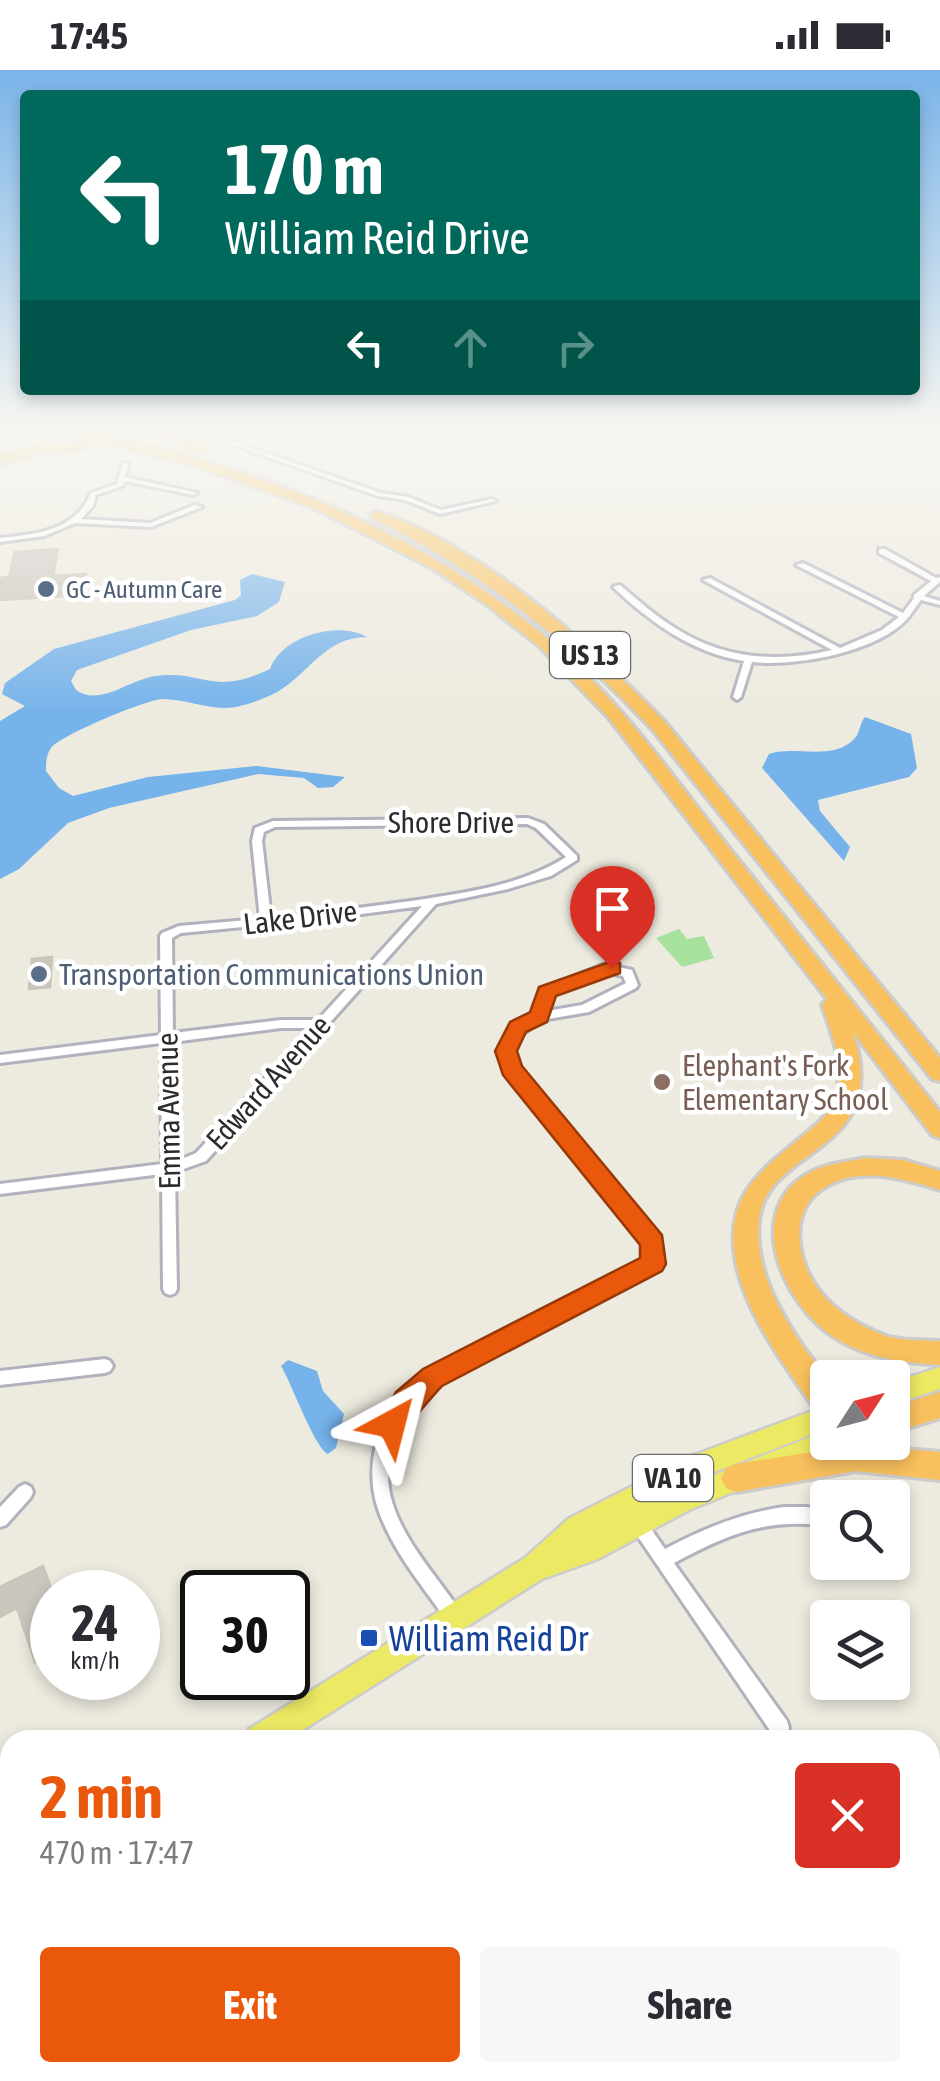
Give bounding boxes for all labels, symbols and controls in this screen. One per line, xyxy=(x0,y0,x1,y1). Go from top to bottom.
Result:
text: 17:45 xyxy=(50,14,128,57)
text: 170 m xyxy=(225,129,384,209)
icon: left xyxy=(60,130,190,260)
text: William Reid Drive xyxy=(225,212,530,264)
icon: left xyxy=(338,320,393,375)
icon: ahead xyxy=(443,320,498,375)
icon: right xyxy=(548,320,603,375)
place label: GC - Autumn Care xyxy=(66,575,222,603)
marker: GC - Autumn Care xyxy=(35,578,57,600)
road number: US 13 xyxy=(550,632,630,678)
street label: Shore Drive xyxy=(388,805,514,839)
pin xyxy=(570,866,655,969)
icon: arrive xyxy=(585,881,640,936)
street label: Lake Drive xyxy=(241,893,359,941)
place label: Transportation Communications Union xyxy=(59,957,484,991)
marker: Transportation Communications Union xyxy=(28,963,50,985)
street label: Edward Avenue xyxy=(199,1008,337,1156)
street label: Emma Avenue xyxy=(150,1032,186,1190)
place label: Elephant's Fork Elementary School xyxy=(682,1048,888,1116)
marker: Elephant's Fork Elementary School xyxy=(651,1071,673,1093)
north arrow xyxy=(810,1360,910,1460)
map controls xyxy=(810,1360,910,1700)
position arrow xyxy=(340,1372,444,1476)
road number: VA 10 xyxy=(633,1455,713,1501)
button: search xyxy=(810,1480,910,1580)
speed limit sign: 30 xyxy=(180,1570,310,1700)
text: 24 xyxy=(71,1594,118,1652)
button: layers xyxy=(810,1600,910,1700)
place label: William Reid Dr xyxy=(389,1618,589,1658)
marker: William Reid Dr xyxy=(358,1627,380,1649)
text: km/h xyxy=(70,1646,120,1674)
text: 2 min xyxy=(40,1762,163,1831)
button: close xyxy=(795,1763,900,1868)
text: 470 m · 17:47 xyxy=(40,1834,194,1871)
button: Exit xyxy=(40,1947,460,2062)
button: Share xyxy=(480,1947,900,2062)

